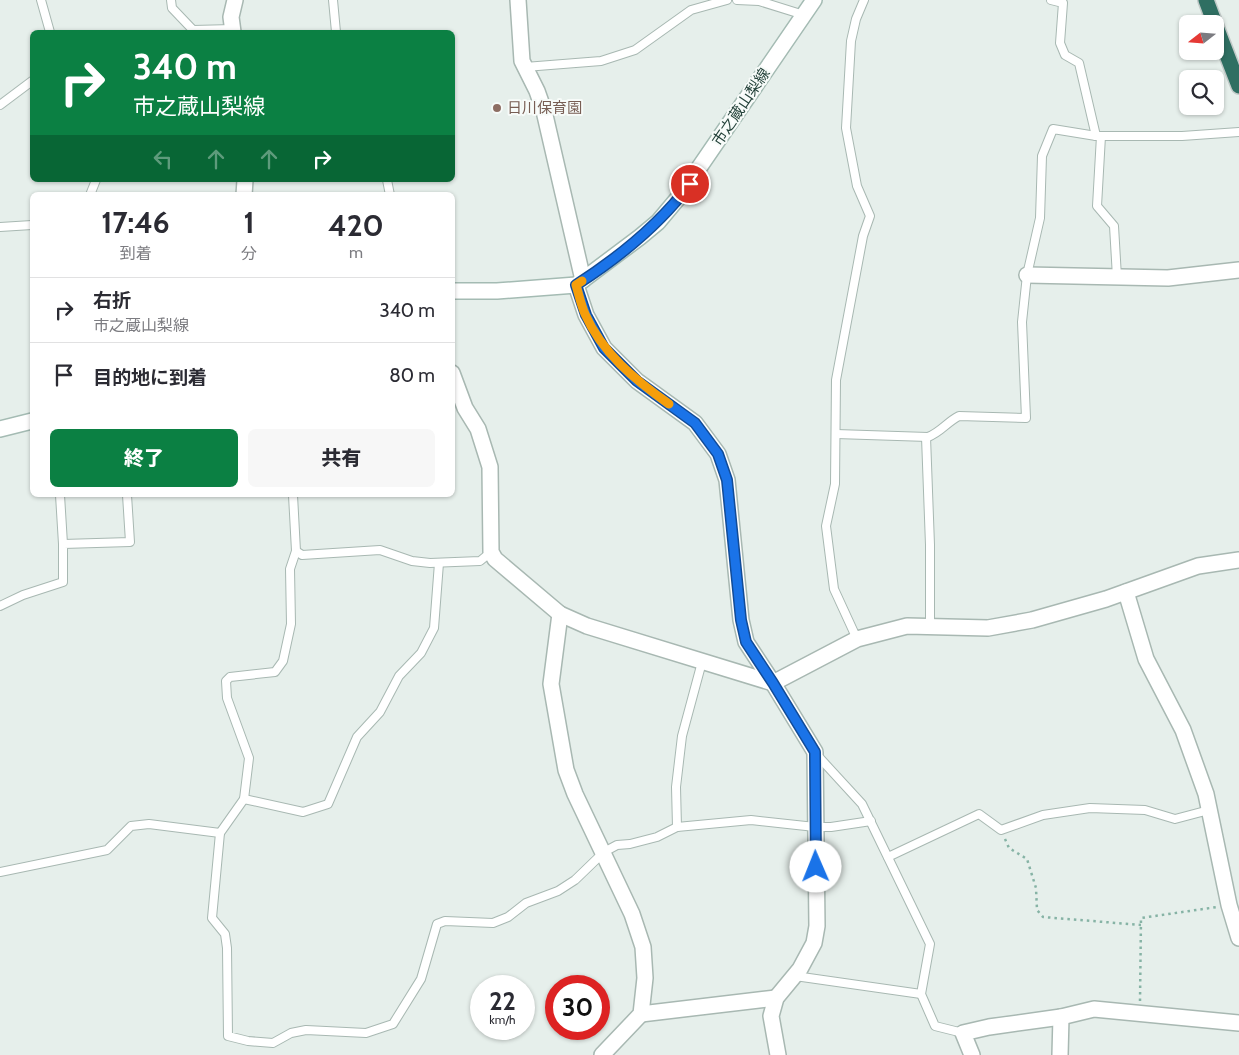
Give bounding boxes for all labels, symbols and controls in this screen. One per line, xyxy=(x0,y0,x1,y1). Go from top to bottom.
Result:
north arrow xyxy=(1179,15,1224,60)
map controls xyxy=(1179,15,1224,115)
text: 340 m xyxy=(133,45,237,88)
icon: right xyxy=(50,50,115,115)
street label: 市之蔵山梨線 xyxy=(708,65,774,149)
button: search xyxy=(1179,70,1224,115)
text: 市之蔵山梨線 xyxy=(133,93,265,120)
place label: 日川保育園 xyxy=(507,99,582,117)
marker: 日川保育園 xyxy=(491,102,503,114)
icon: left xyxy=(149,145,177,173)
icon: ahead xyxy=(202,145,230,173)
icon: ahead xyxy=(255,145,283,173)
icon: right xyxy=(308,145,336,173)
pin xyxy=(669,163,711,205)
icon: arrive xyxy=(676,170,704,198)
text: 17:46 xyxy=(101,204,170,241)
text: 1 xyxy=(243,204,254,241)
text: 420 xyxy=(328,207,384,244)
text: m xyxy=(349,243,363,262)
text: 到着 xyxy=(119,244,151,263)
text: 分 xyxy=(241,244,257,263)
text: 右折 xyxy=(93,289,131,312)
icon: right xyxy=(50,296,78,324)
text: 340 m xyxy=(380,299,435,322)
text: 市之蔵山梨線 xyxy=(93,316,189,335)
icon: arrive xyxy=(50,361,78,389)
text: 80 m xyxy=(389,364,435,387)
text: 目的地に到着 xyxy=(93,366,207,389)
button: 終了 xyxy=(50,429,238,487)
button: 共有 xyxy=(248,429,435,487)
position arrow xyxy=(789,840,841,892)
speed limit sign: 30 xyxy=(545,975,610,1040)
text: 22 xyxy=(489,986,516,1016)
text: km/h xyxy=(489,1012,516,1027)

